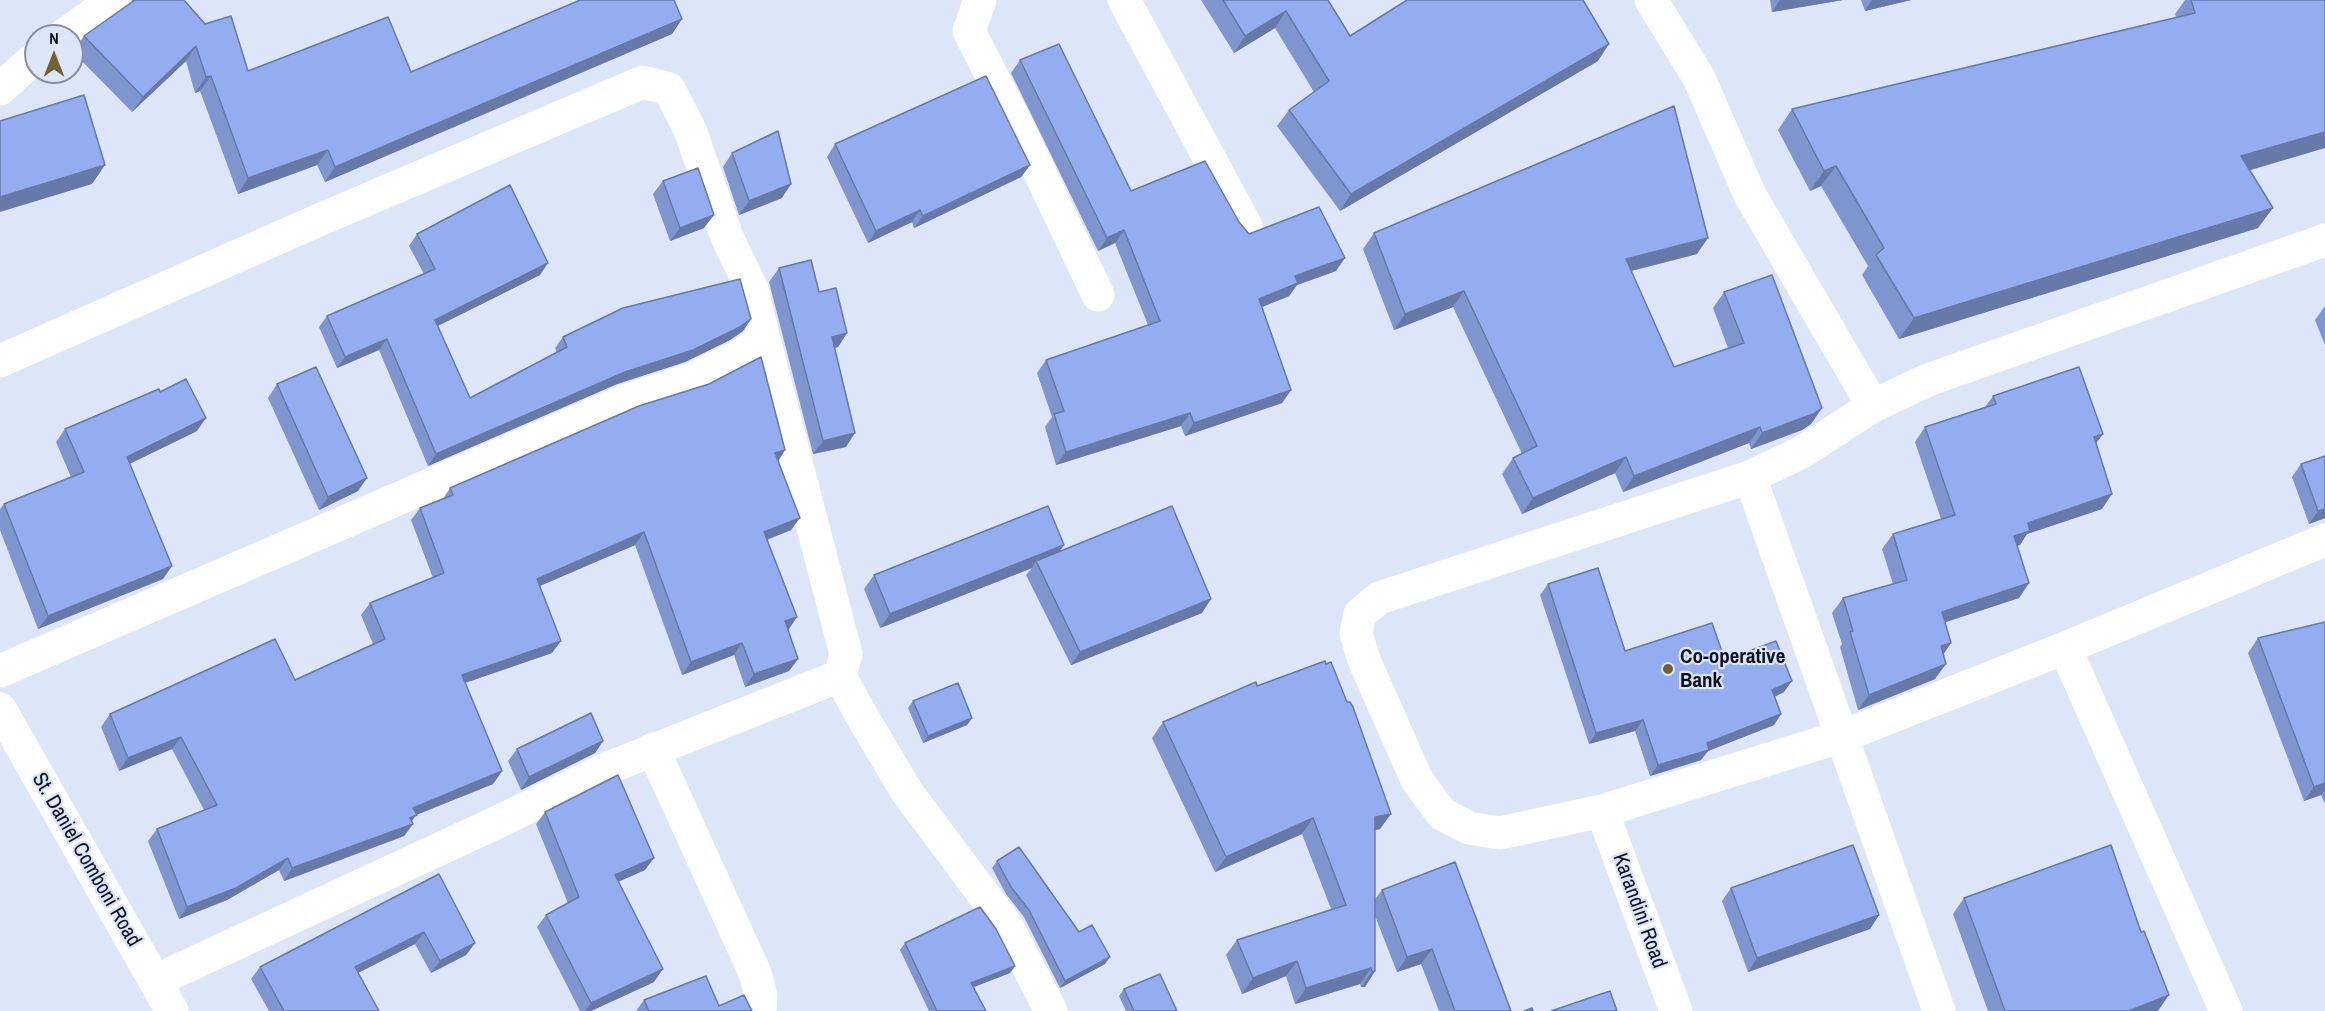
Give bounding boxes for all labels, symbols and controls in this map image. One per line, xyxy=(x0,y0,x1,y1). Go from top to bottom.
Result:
north arrow xyxy=(24,24,84,84)
text: N xyxy=(49,27,59,49)
place label: Co-operative Bank xyxy=(1680,644,1785,694)
marker: Co-operative Bank xyxy=(1661,662,1675,676)
street label: St. Daniel Comboni Road xyxy=(26,769,146,951)
street label: Karandini Road xyxy=(1607,850,1671,972)

